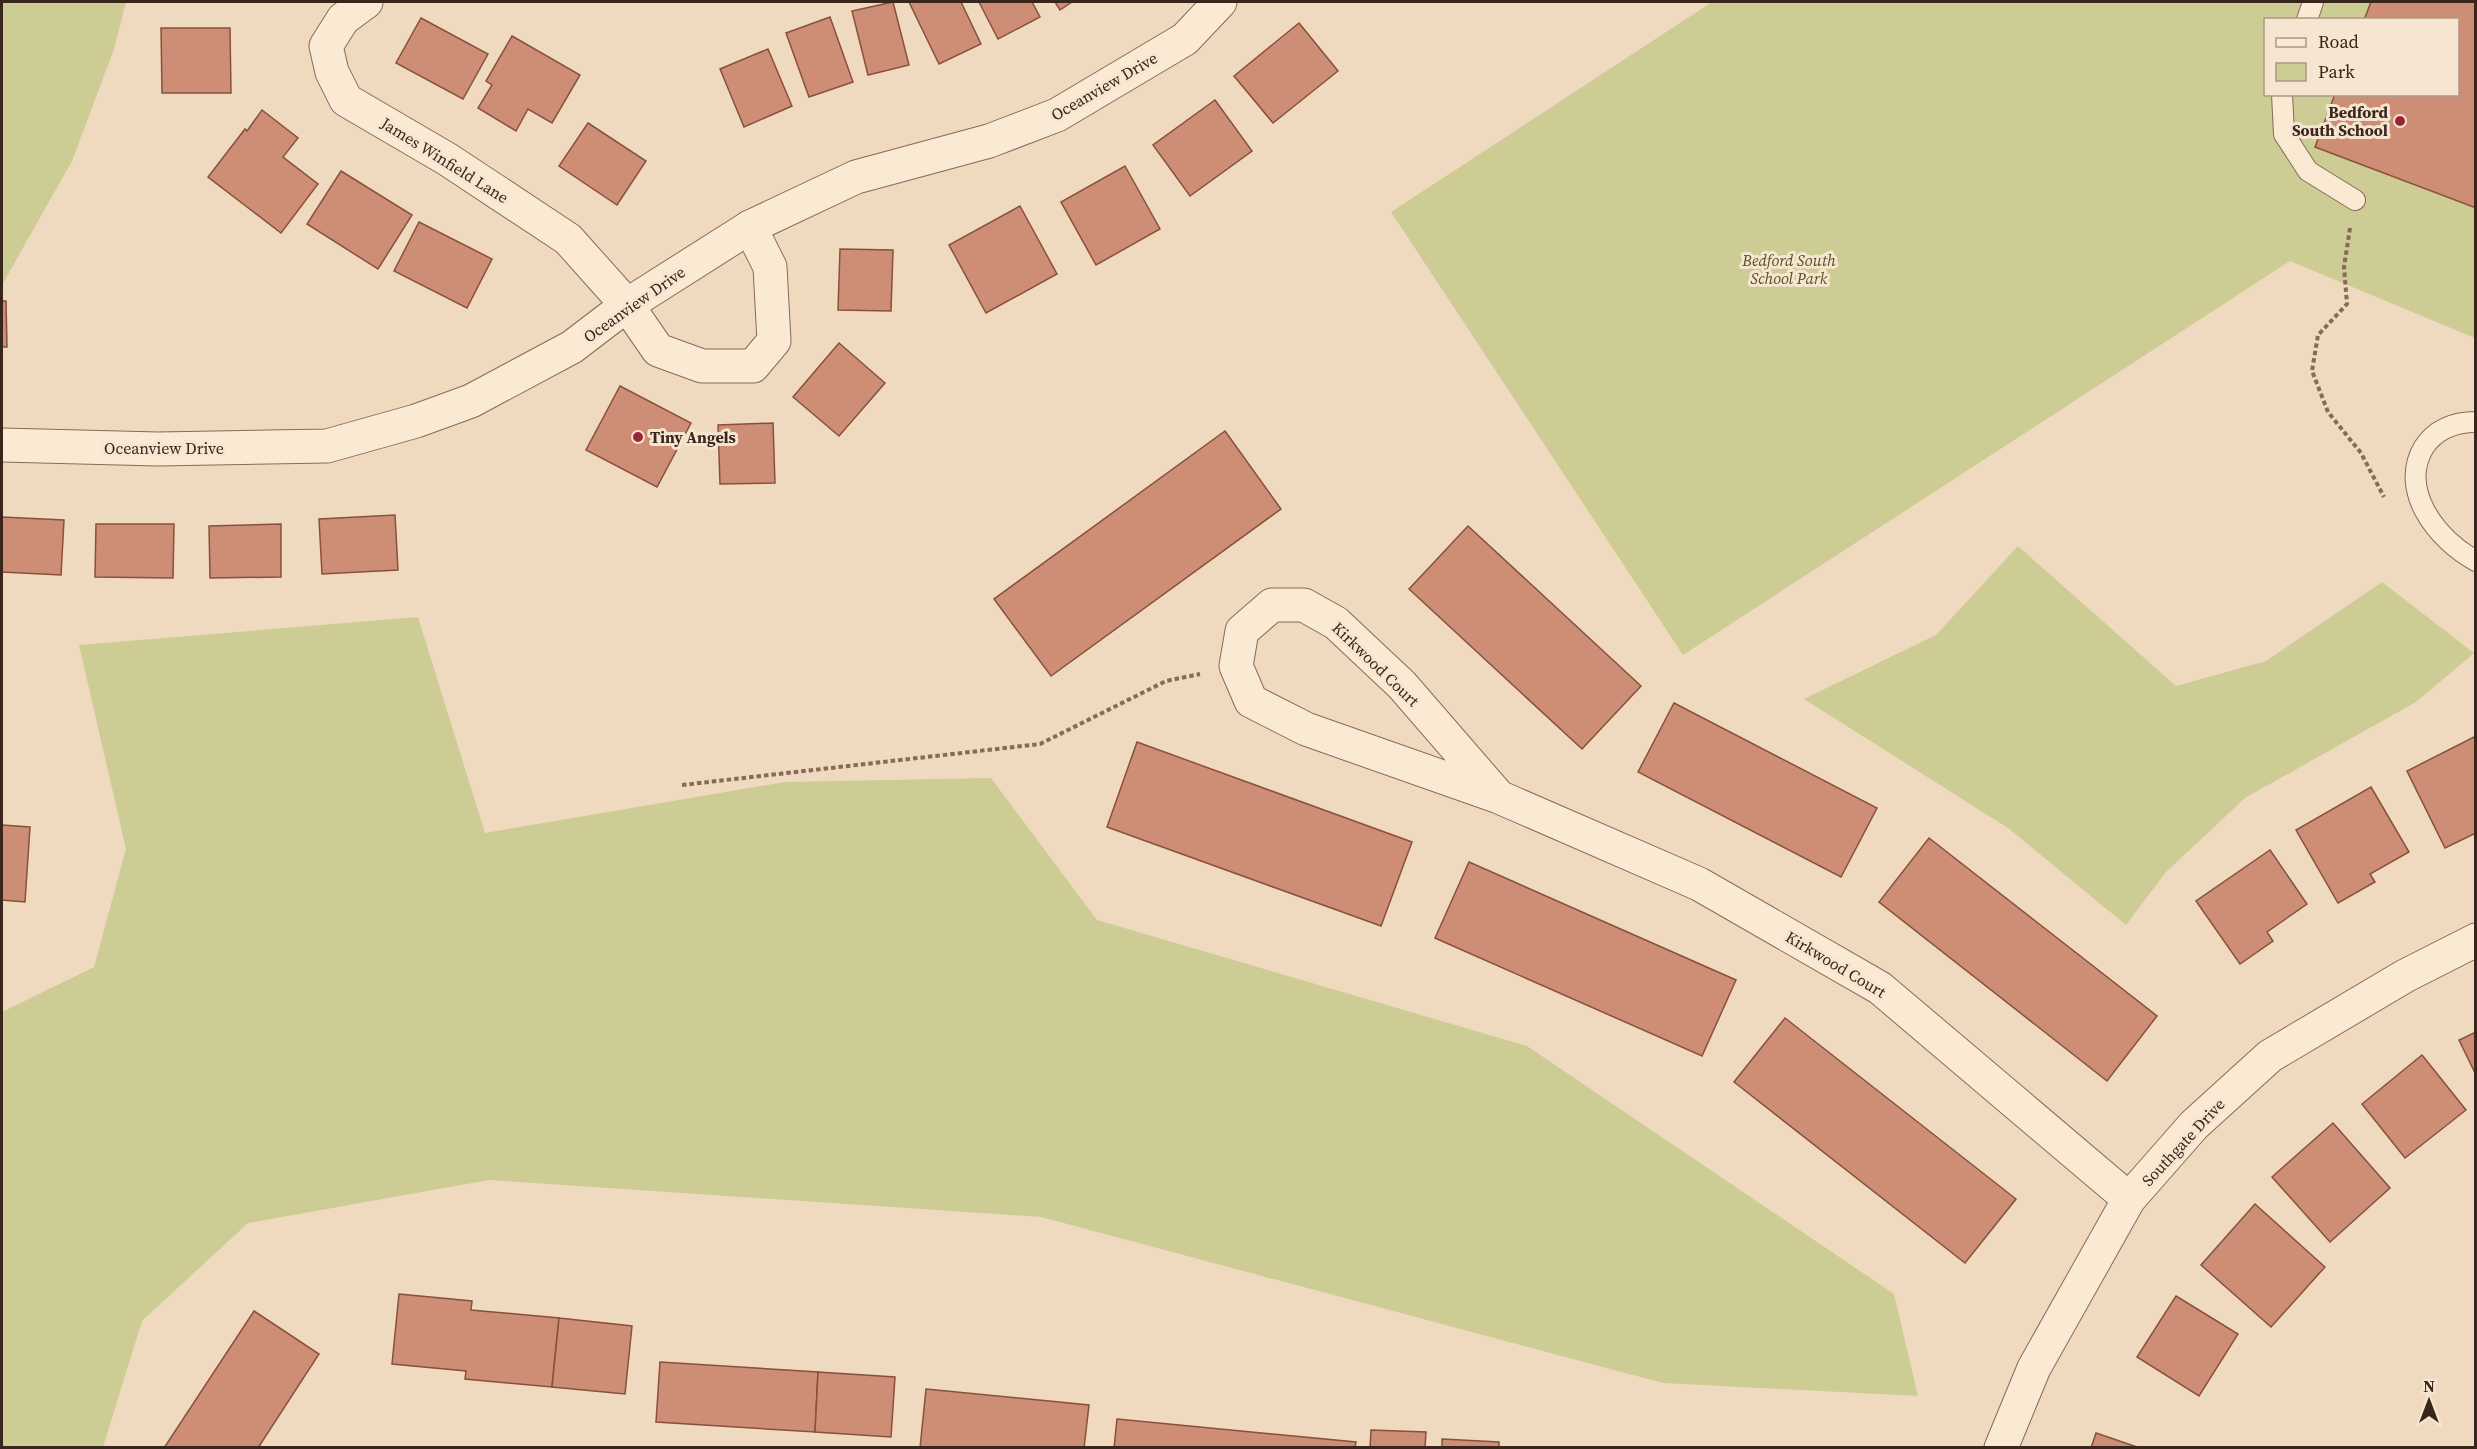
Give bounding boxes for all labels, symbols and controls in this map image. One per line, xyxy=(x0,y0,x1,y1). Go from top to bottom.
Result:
legend xyxy=(2264,18,2459,96)
text: Road xyxy=(2318,29,2359,54)
street label: Oceanview Drive xyxy=(1047,47,1161,125)
text: Park xyxy=(2318,59,2355,84)
place label: Bedford South School xyxy=(2292,101,2388,141)
street label: James Winfield Lane xyxy=(376,111,513,208)
marker: Bedford South School xyxy=(2393,114,2407,128)
park label: Bedford South School Park xyxy=(1741,249,1836,289)
street label: Oceanview Drive xyxy=(579,261,689,347)
place label: Tiny Angels xyxy=(650,426,736,448)
marker: Tiny Angels xyxy=(631,430,645,444)
street label: Oceanview Drive xyxy=(104,437,224,459)
street label: Kirkwood Court xyxy=(1328,617,1425,712)
street label: Kirkwood Court xyxy=(1782,925,1891,1003)
street label: Southgate Drive xyxy=(2137,1093,2229,1191)
north arrow xyxy=(2399,1371,2459,1431)
text: N xyxy=(2423,1375,2435,1397)

